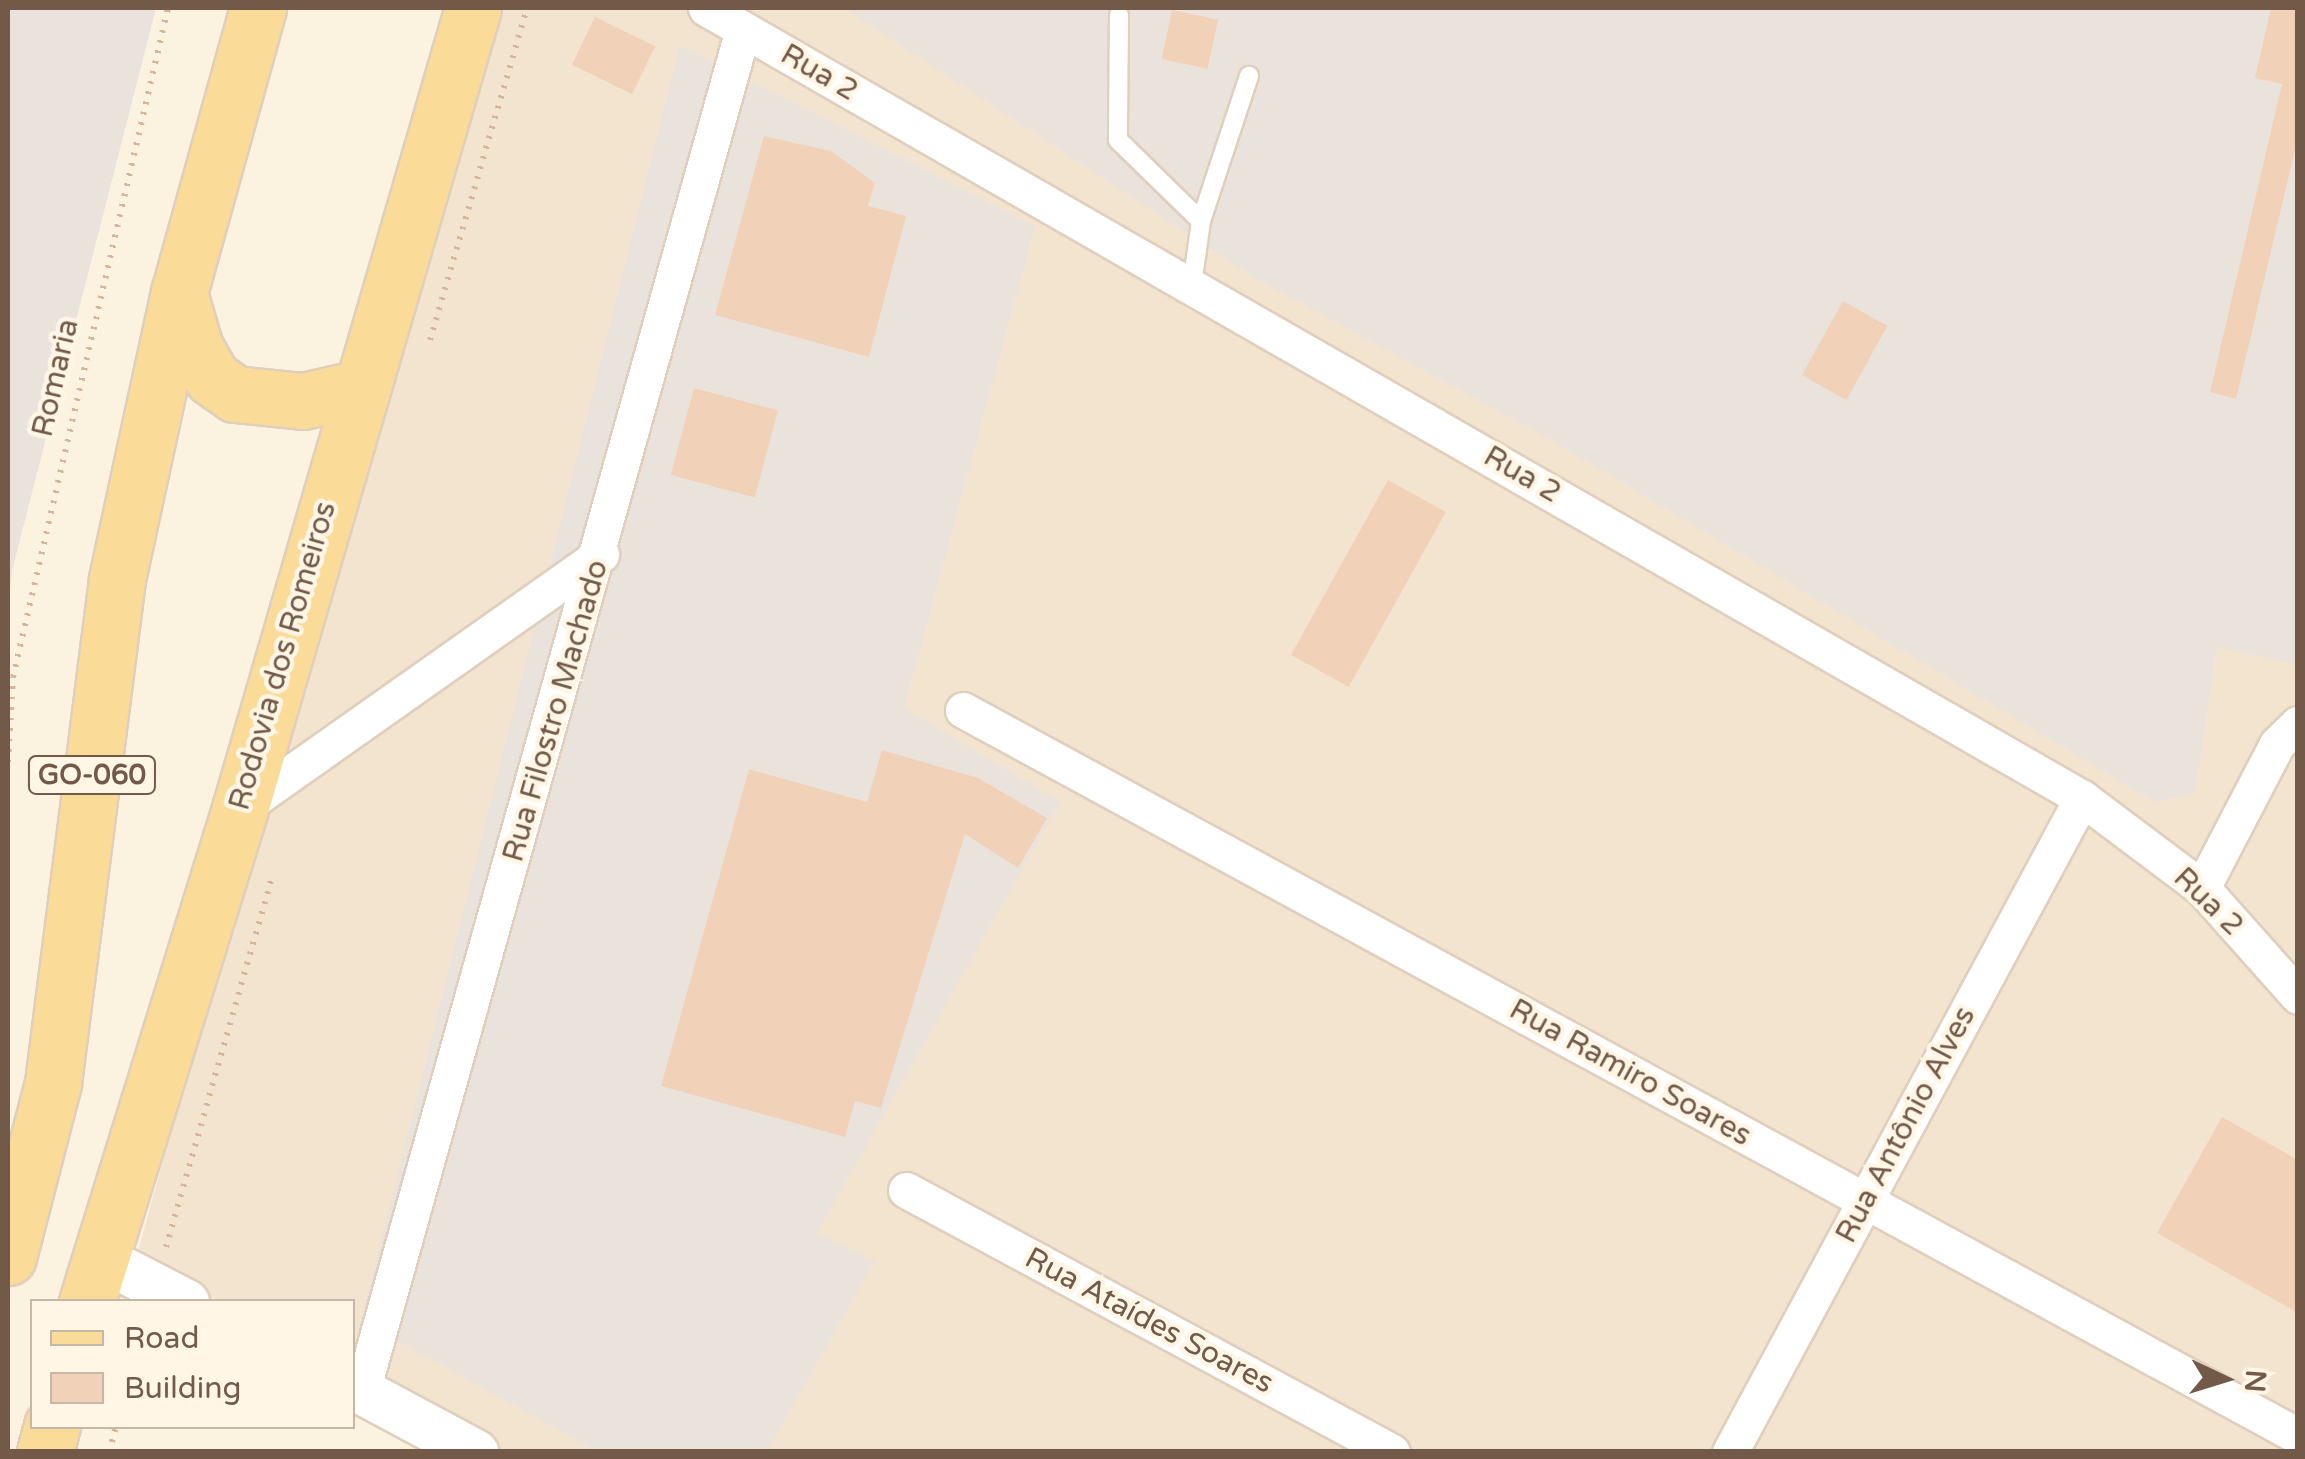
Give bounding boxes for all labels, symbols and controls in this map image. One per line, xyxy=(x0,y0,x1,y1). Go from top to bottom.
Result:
street label: Rua 2 xyxy=(774,37,864,109)
street label: Romaria xyxy=(25,316,87,440)
street label: Rua 2 xyxy=(1477,439,1567,511)
street label: Rodovia dos Romeiros xyxy=(222,498,344,814)
street label: Rua Filostro Machado xyxy=(496,556,616,866)
road number: GO-060 xyxy=(27,752,157,798)
street label: Rua 2 xyxy=(2166,860,2250,944)
street label: Rua Ramiro Soares xyxy=(1503,992,1757,1154)
street label: Rua Antônio Alves xyxy=(1829,1001,1983,1249)
street label: Rua Ataídes Soares xyxy=(1019,1240,1279,1402)
legend xyxy=(30,1299,355,1429)
text: Road xyxy=(124,1320,199,1357)
north arrow xyxy=(2175,1329,2275,1429)
text: N xyxy=(2237,1369,2273,1393)
text: Building xyxy=(124,1370,241,1407)

